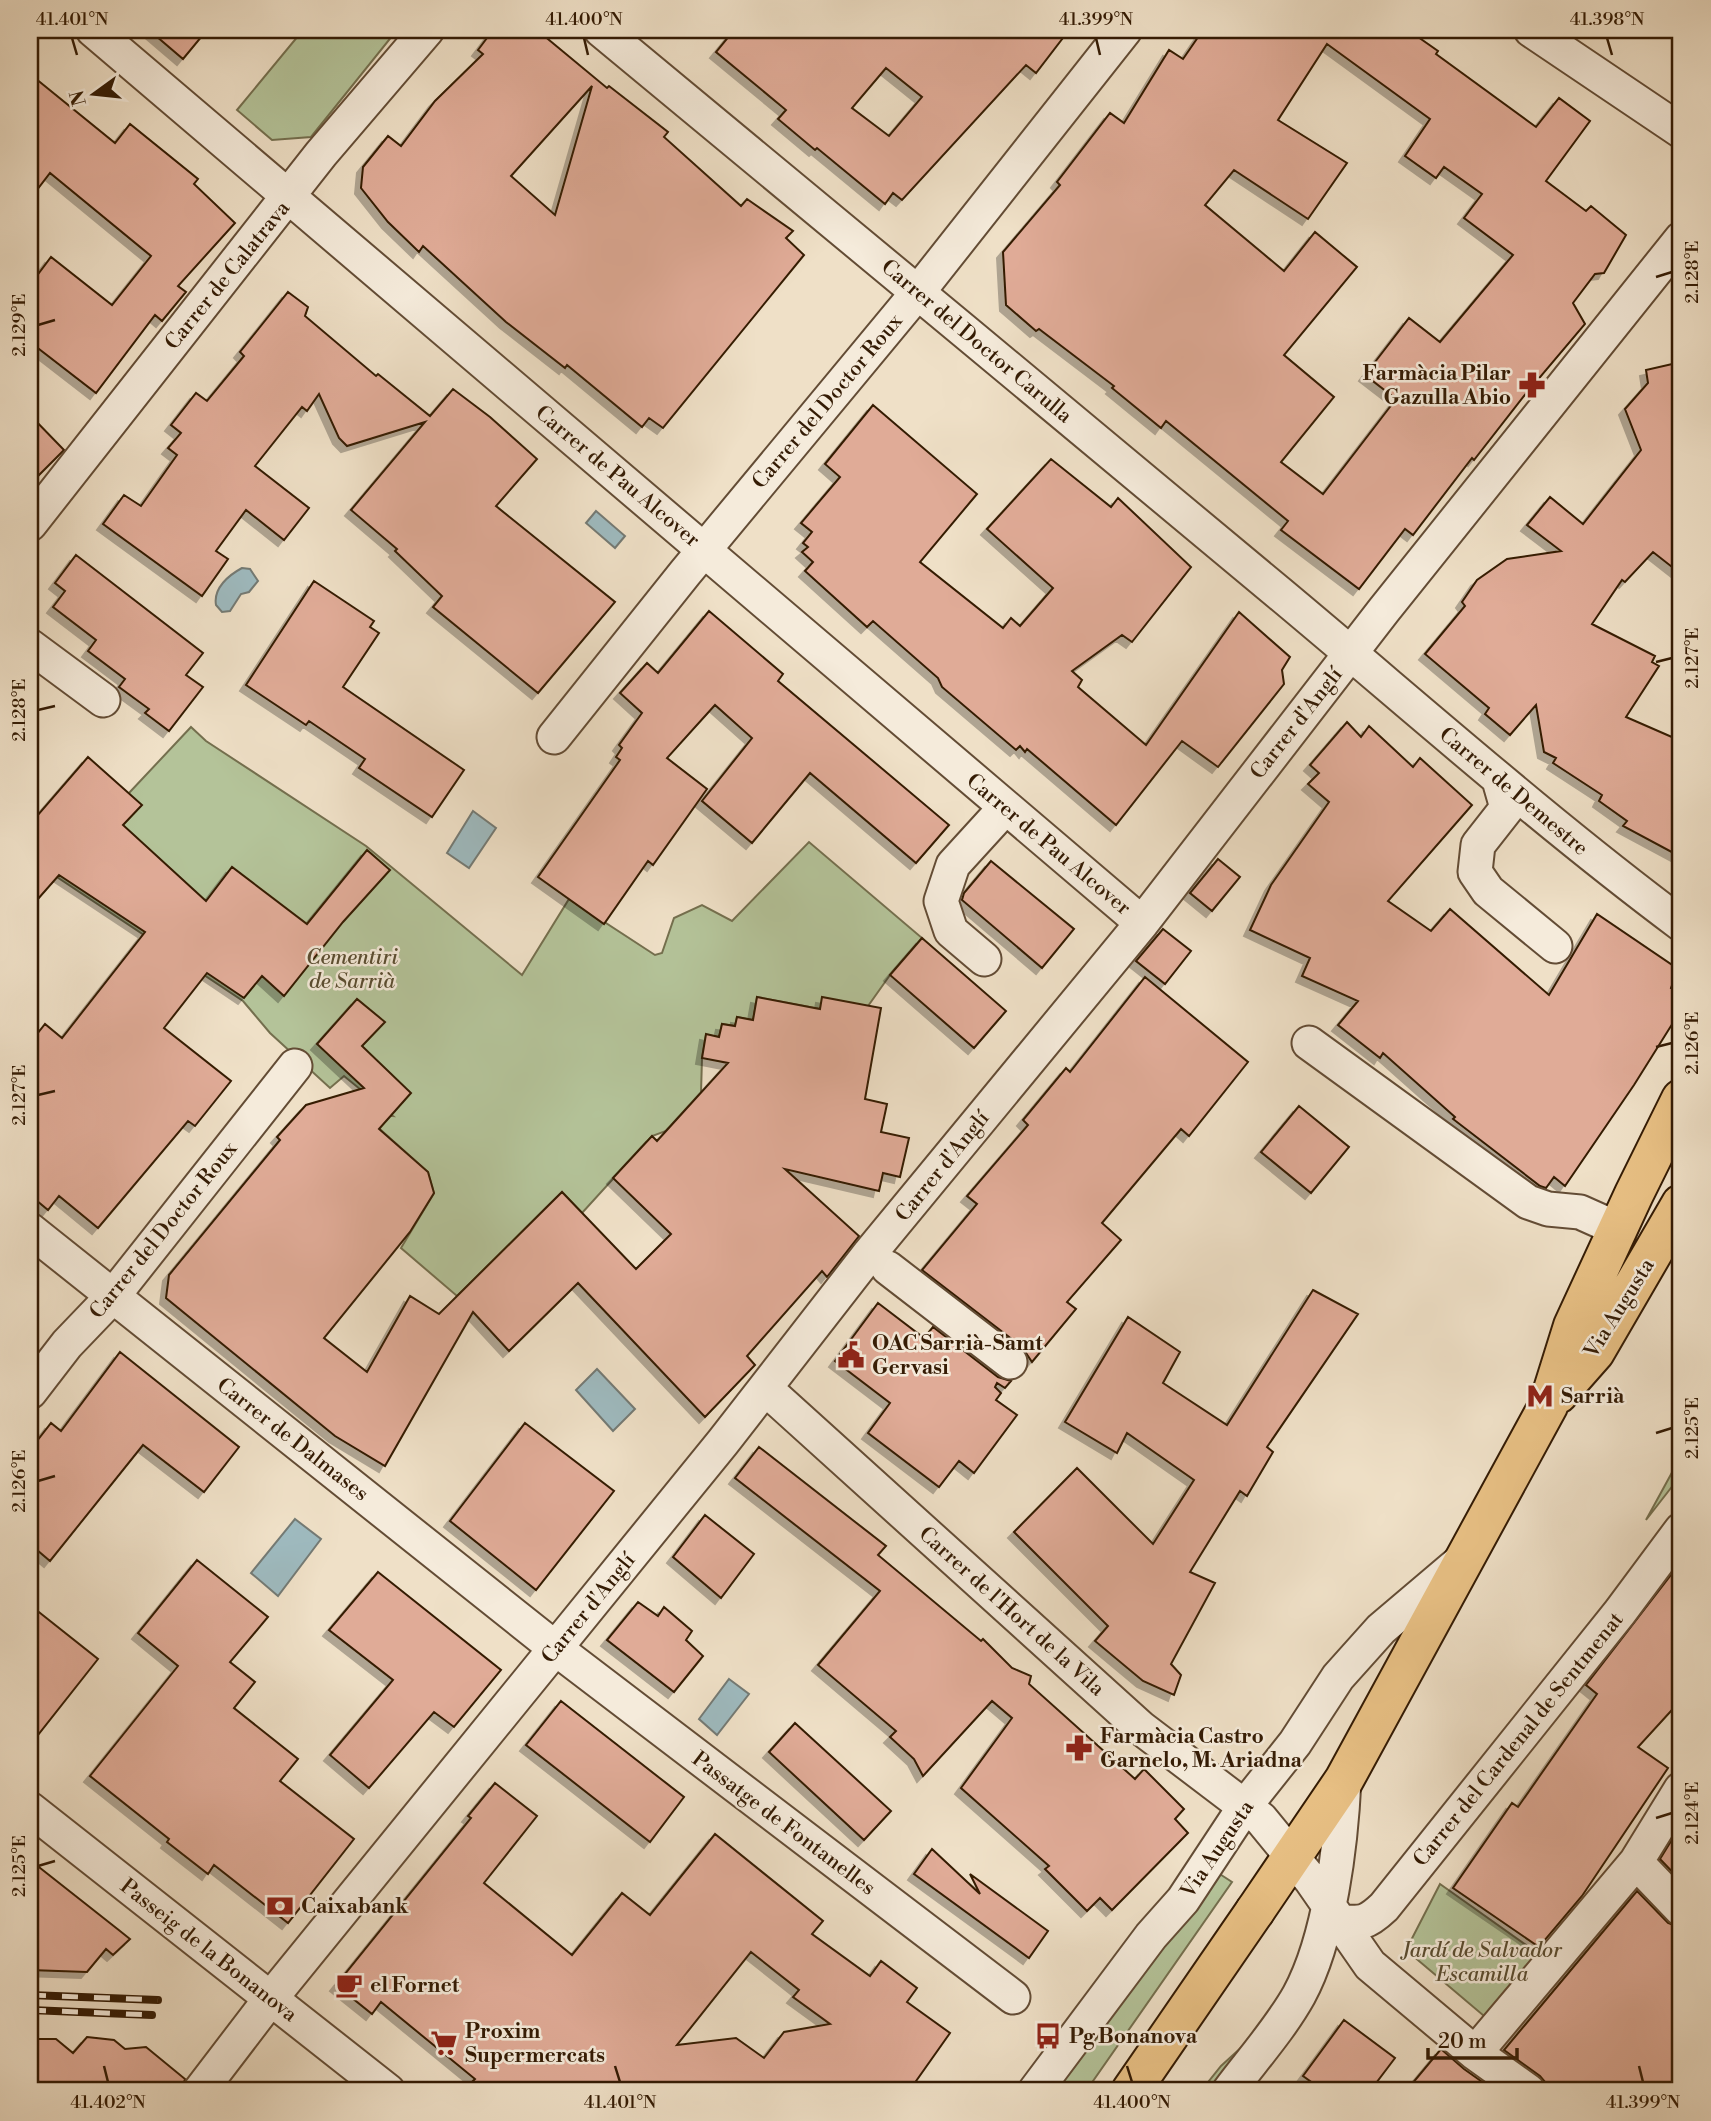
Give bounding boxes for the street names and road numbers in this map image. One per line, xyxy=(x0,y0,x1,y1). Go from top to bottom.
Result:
street label: Carrer de Calatrava xyxy=(160,196,296,355)
street label: Carrer del Doctor Carulla xyxy=(876,254,1077,430)
street label: Carrer del Doctor Roux xyxy=(747,309,909,494)
street label: Carrer de Pau Alcover xyxy=(530,400,705,553)
street label: Carrer d'Anglí xyxy=(1245,662,1349,785)
street label: Carrer de Demestre xyxy=(1434,722,1593,862)
street label: Carrer de Pau Alcover xyxy=(961,768,1136,921)
street label: Carrer d'Anglí xyxy=(890,1105,996,1227)
street label: Carrer del Doctor Roux xyxy=(84,1137,243,1324)
street label: Via Augusta xyxy=(1578,1254,1661,1364)
street label: Carrer de Dalmases xyxy=(211,1372,373,1507)
street label: Carrer de l'Hort de la Vila xyxy=(913,1521,1110,1702)
street label: Carrer d'Anglí xyxy=(536,1547,642,1669)
street label: Carrer del Cardenal de Sentmenat xyxy=(1408,1607,1630,1872)
street label: Passatge de Fontanelles xyxy=(686,1746,880,1901)
street label: Via Augusta xyxy=(1175,1795,1260,1904)
street label: Passeig de la Bonanova xyxy=(115,1874,302,2028)

